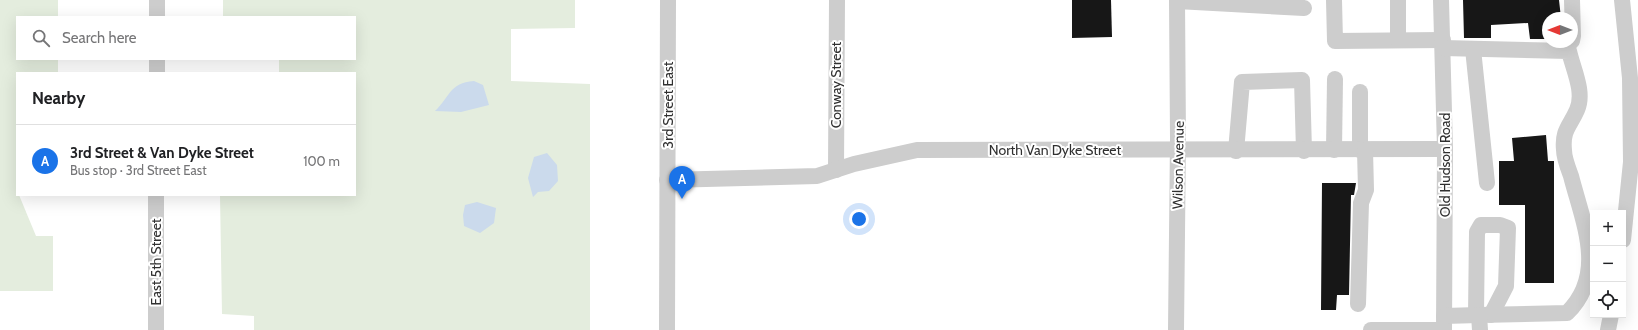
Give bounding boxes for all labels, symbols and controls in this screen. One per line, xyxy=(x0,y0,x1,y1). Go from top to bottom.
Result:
north arrow xyxy=(1542,12,1578,48)
search box xyxy=(16,16,356,60)
icon: search xyxy=(30,27,52,49)
text: Search here xyxy=(62,29,137,47)
street label: Conway Street xyxy=(827,41,845,128)
street label: 3rd Street East xyxy=(659,61,677,148)
text: Nearby xyxy=(32,88,85,108)
street label: Old Hudson Road xyxy=(1436,113,1454,217)
street label: Wilson Avenue xyxy=(1168,121,1188,209)
street label: North Van Dyke Street xyxy=(989,141,1121,159)
text: 3rd Street & Van Dyke Street xyxy=(70,144,254,162)
text: A xyxy=(41,153,49,169)
text: 100 m xyxy=(303,153,340,169)
text: Bus stop · 3rd Street East xyxy=(70,162,207,178)
pin: A xyxy=(669,166,695,199)
your location xyxy=(849,209,869,229)
map controls xyxy=(1590,210,1626,318)
button: + xyxy=(1590,210,1626,246)
street label: East 5th Street xyxy=(147,218,165,306)
button: − xyxy=(1590,246,1626,282)
button: locate xyxy=(1590,282,1626,318)

